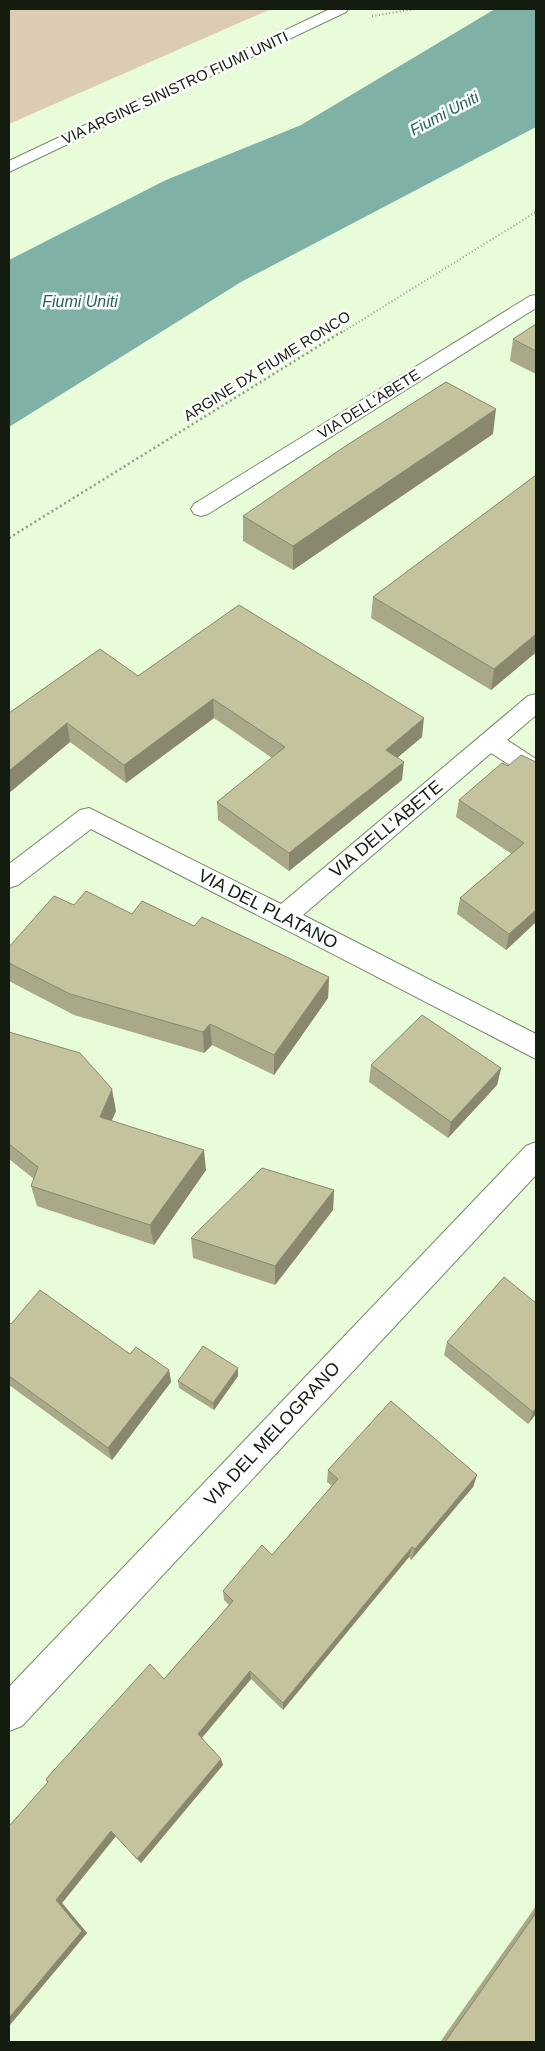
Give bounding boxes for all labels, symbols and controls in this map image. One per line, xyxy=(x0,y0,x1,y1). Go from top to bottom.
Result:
street label: VIA ARGINE SINISTRO FIUMI UNITI xyxy=(59,28,291,148)
water label: Fiumi Uniti xyxy=(407,88,482,139)
water label: Fiumi Uniti xyxy=(42,293,118,310)
street label: ARGINE DX FIUME RONCO xyxy=(180,307,353,424)
street label: VIA DELL'ABETE xyxy=(315,365,423,442)
street label: VIA DELL'ABETE xyxy=(326,776,446,882)
street label: VIA DEL PLATANO xyxy=(195,865,341,953)
street label: VIA DEL MELOGRANO xyxy=(200,1358,344,1510)

